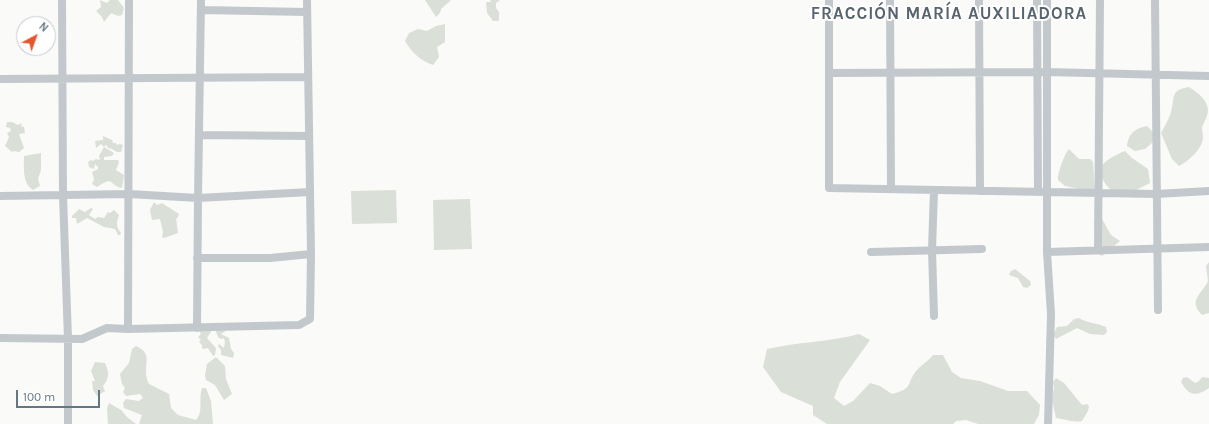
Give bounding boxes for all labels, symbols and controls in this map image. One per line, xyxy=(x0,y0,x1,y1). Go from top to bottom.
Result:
district label: FRACCIÓN MARÍA AUXILIADORA xyxy=(811,4,1087,24)
north arrow xyxy=(16,16,56,56)
text: N xyxy=(36,20,51,35)
scale bar xyxy=(18,382,102,408)
text: 100 m xyxy=(23,390,55,404)

